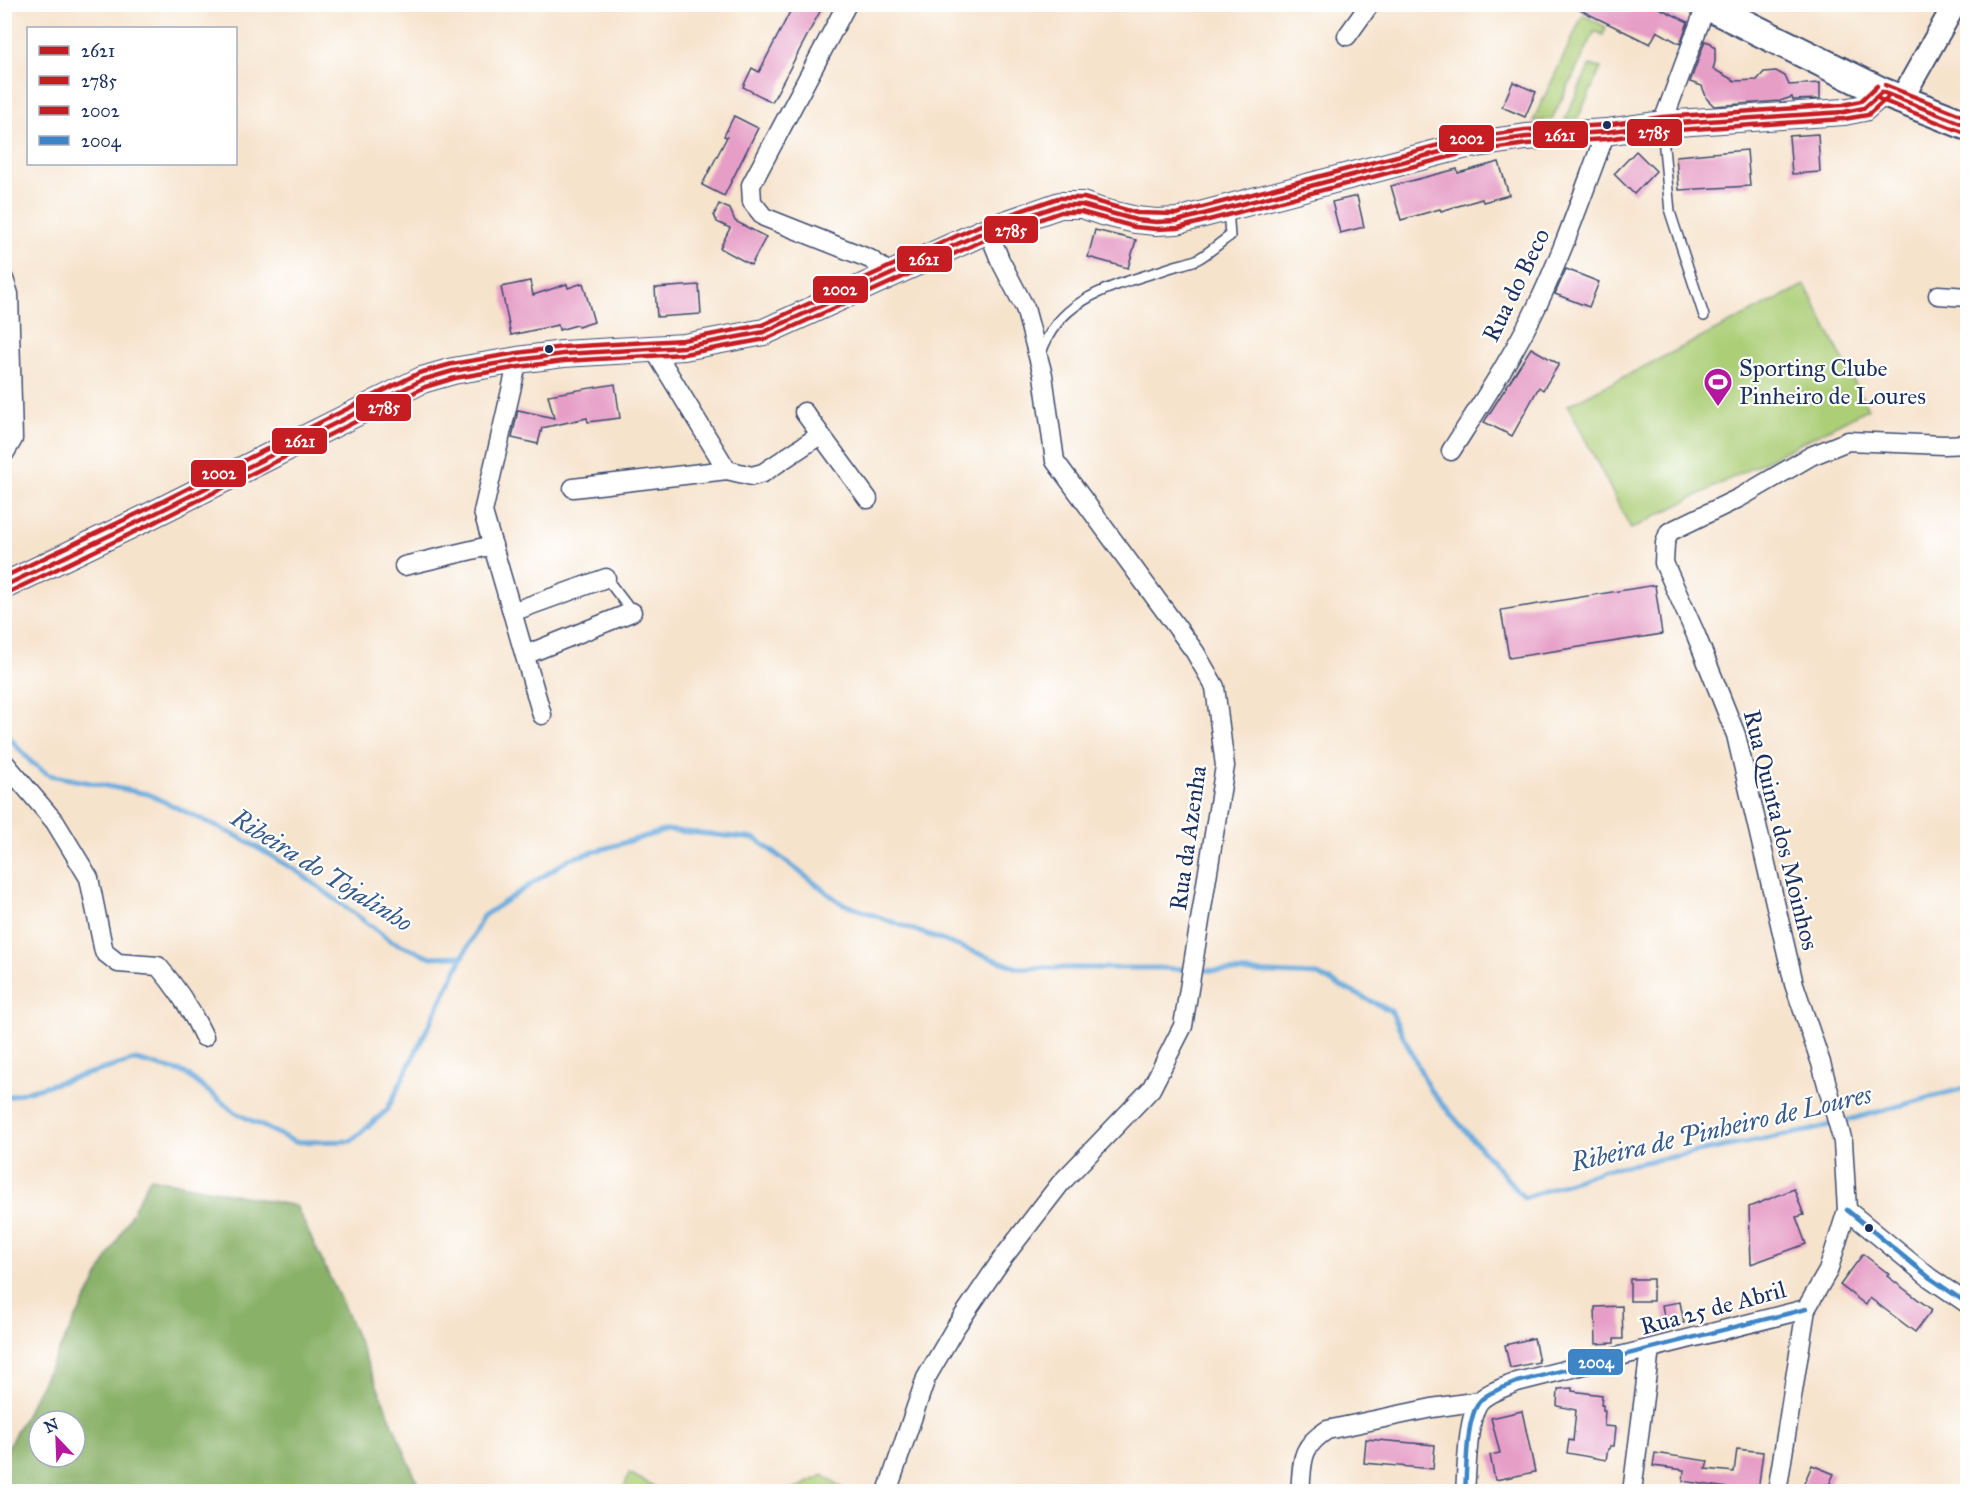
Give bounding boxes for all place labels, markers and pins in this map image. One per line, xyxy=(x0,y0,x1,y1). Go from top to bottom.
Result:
unlabelled marker xyxy=(1601,119,1613,131)
unlabelled marker xyxy=(543,343,555,355)
place label: Sporting Clube Pinheiro de Loures xyxy=(1739,353,1926,411)
sports icon: Sporting Clube Pinheiro de Loures xyxy=(1702,366,1734,408)
unlabelled marker xyxy=(1863,1222,1875,1234)

